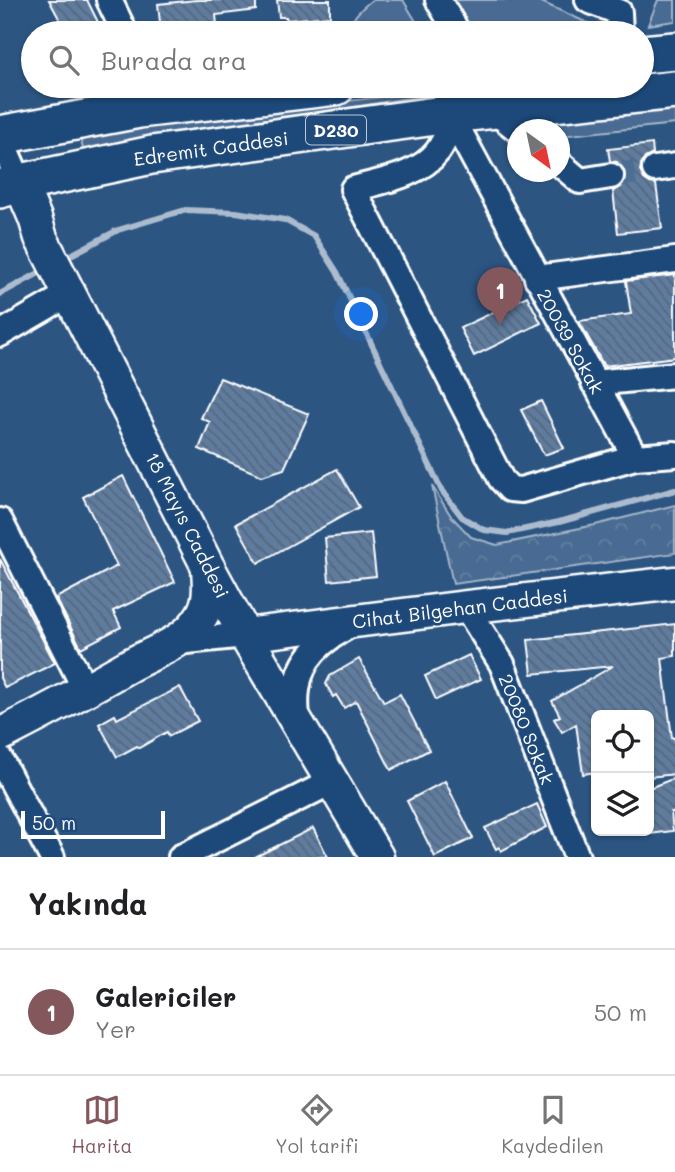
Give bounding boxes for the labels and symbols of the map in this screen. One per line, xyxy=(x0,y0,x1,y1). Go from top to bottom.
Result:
road number: D230 xyxy=(306,116,366,145)
north arrow xyxy=(507,119,570,182)
street label: Edremit Caddesi xyxy=(132,125,290,171)
pin: 1 xyxy=(477,267,523,325)
street label: 20039 Sokak xyxy=(532,284,610,398)
your location xyxy=(344,297,378,331)
street label: 18 Mayıs Caddesi xyxy=(140,448,236,602)
street label: Cihat Bilgehan Caddesi xyxy=(351,582,569,634)
street label: 20080 Sokak xyxy=(493,670,561,788)
scale bar xyxy=(21,808,164,840)

